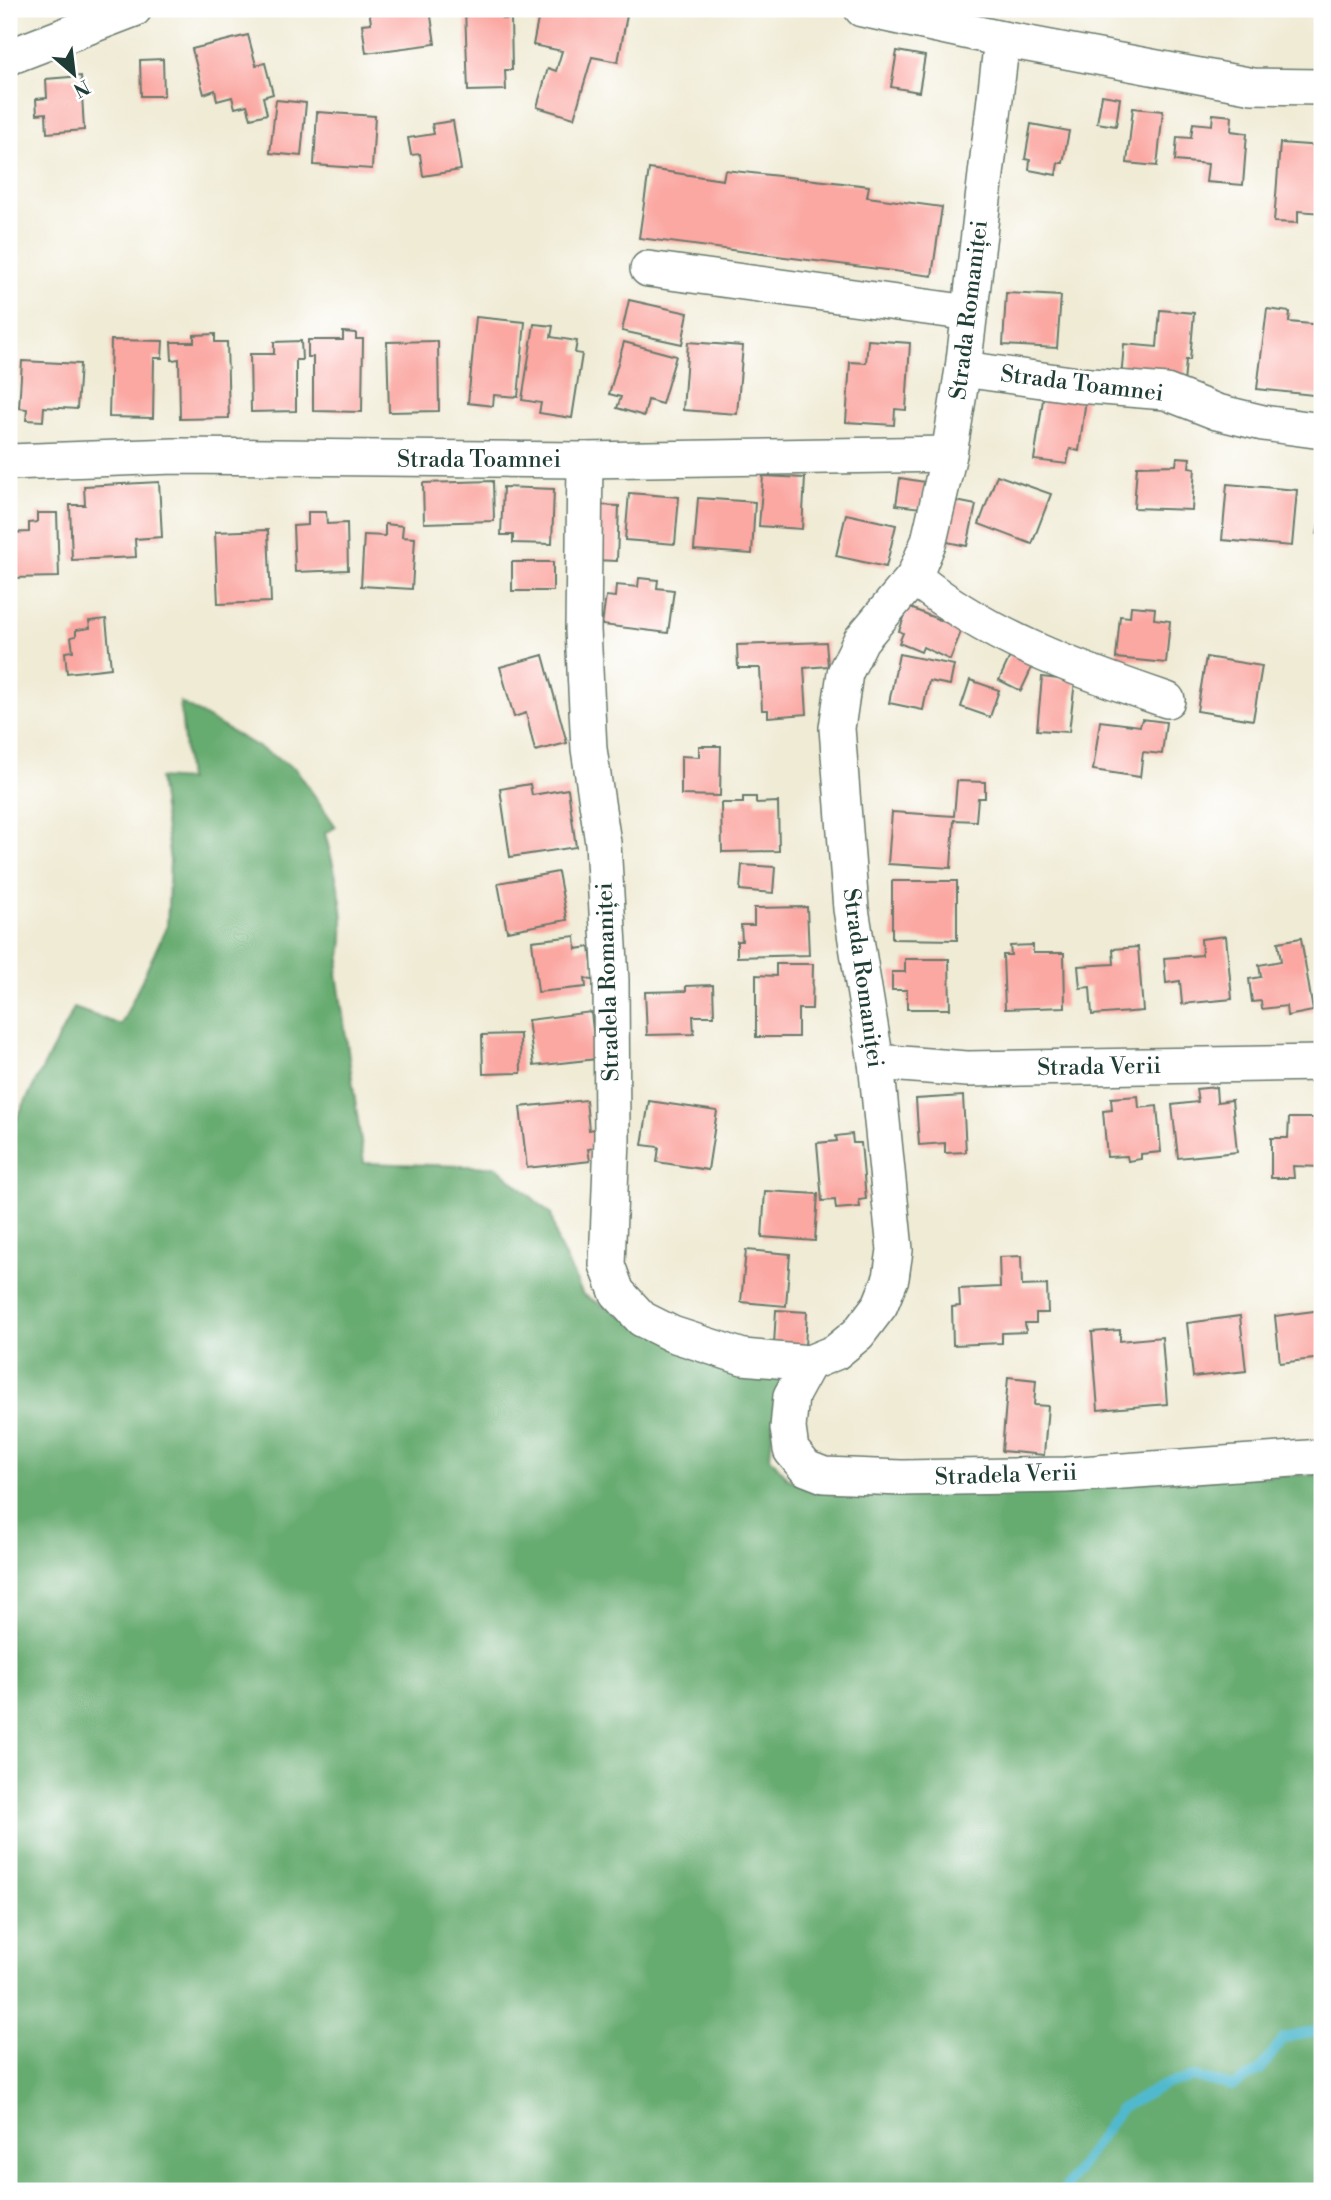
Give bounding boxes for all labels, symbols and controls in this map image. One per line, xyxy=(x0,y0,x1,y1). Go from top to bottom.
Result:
north arrow xyxy=(38,38,108,108)
text: N xyxy=(69,74,94,102)
street label: Strada Romaniței xyxy=(944,219,994,401)
street label: Strada Toamnei xyxy=(999,360,1165,408)
street label: Strada Toamnei xyxy=(397,446,561,474)
street label: Stradela Romaniței xyxy=(591,882,625,1082)
street label: Strada Romaniței xyxy=(837,886,889,1070)
street label: Strada Verii xyxy=(1037,1052,1161,1082)
street label: Stradela Verii xyxy=(934,1459,1078,1491)

